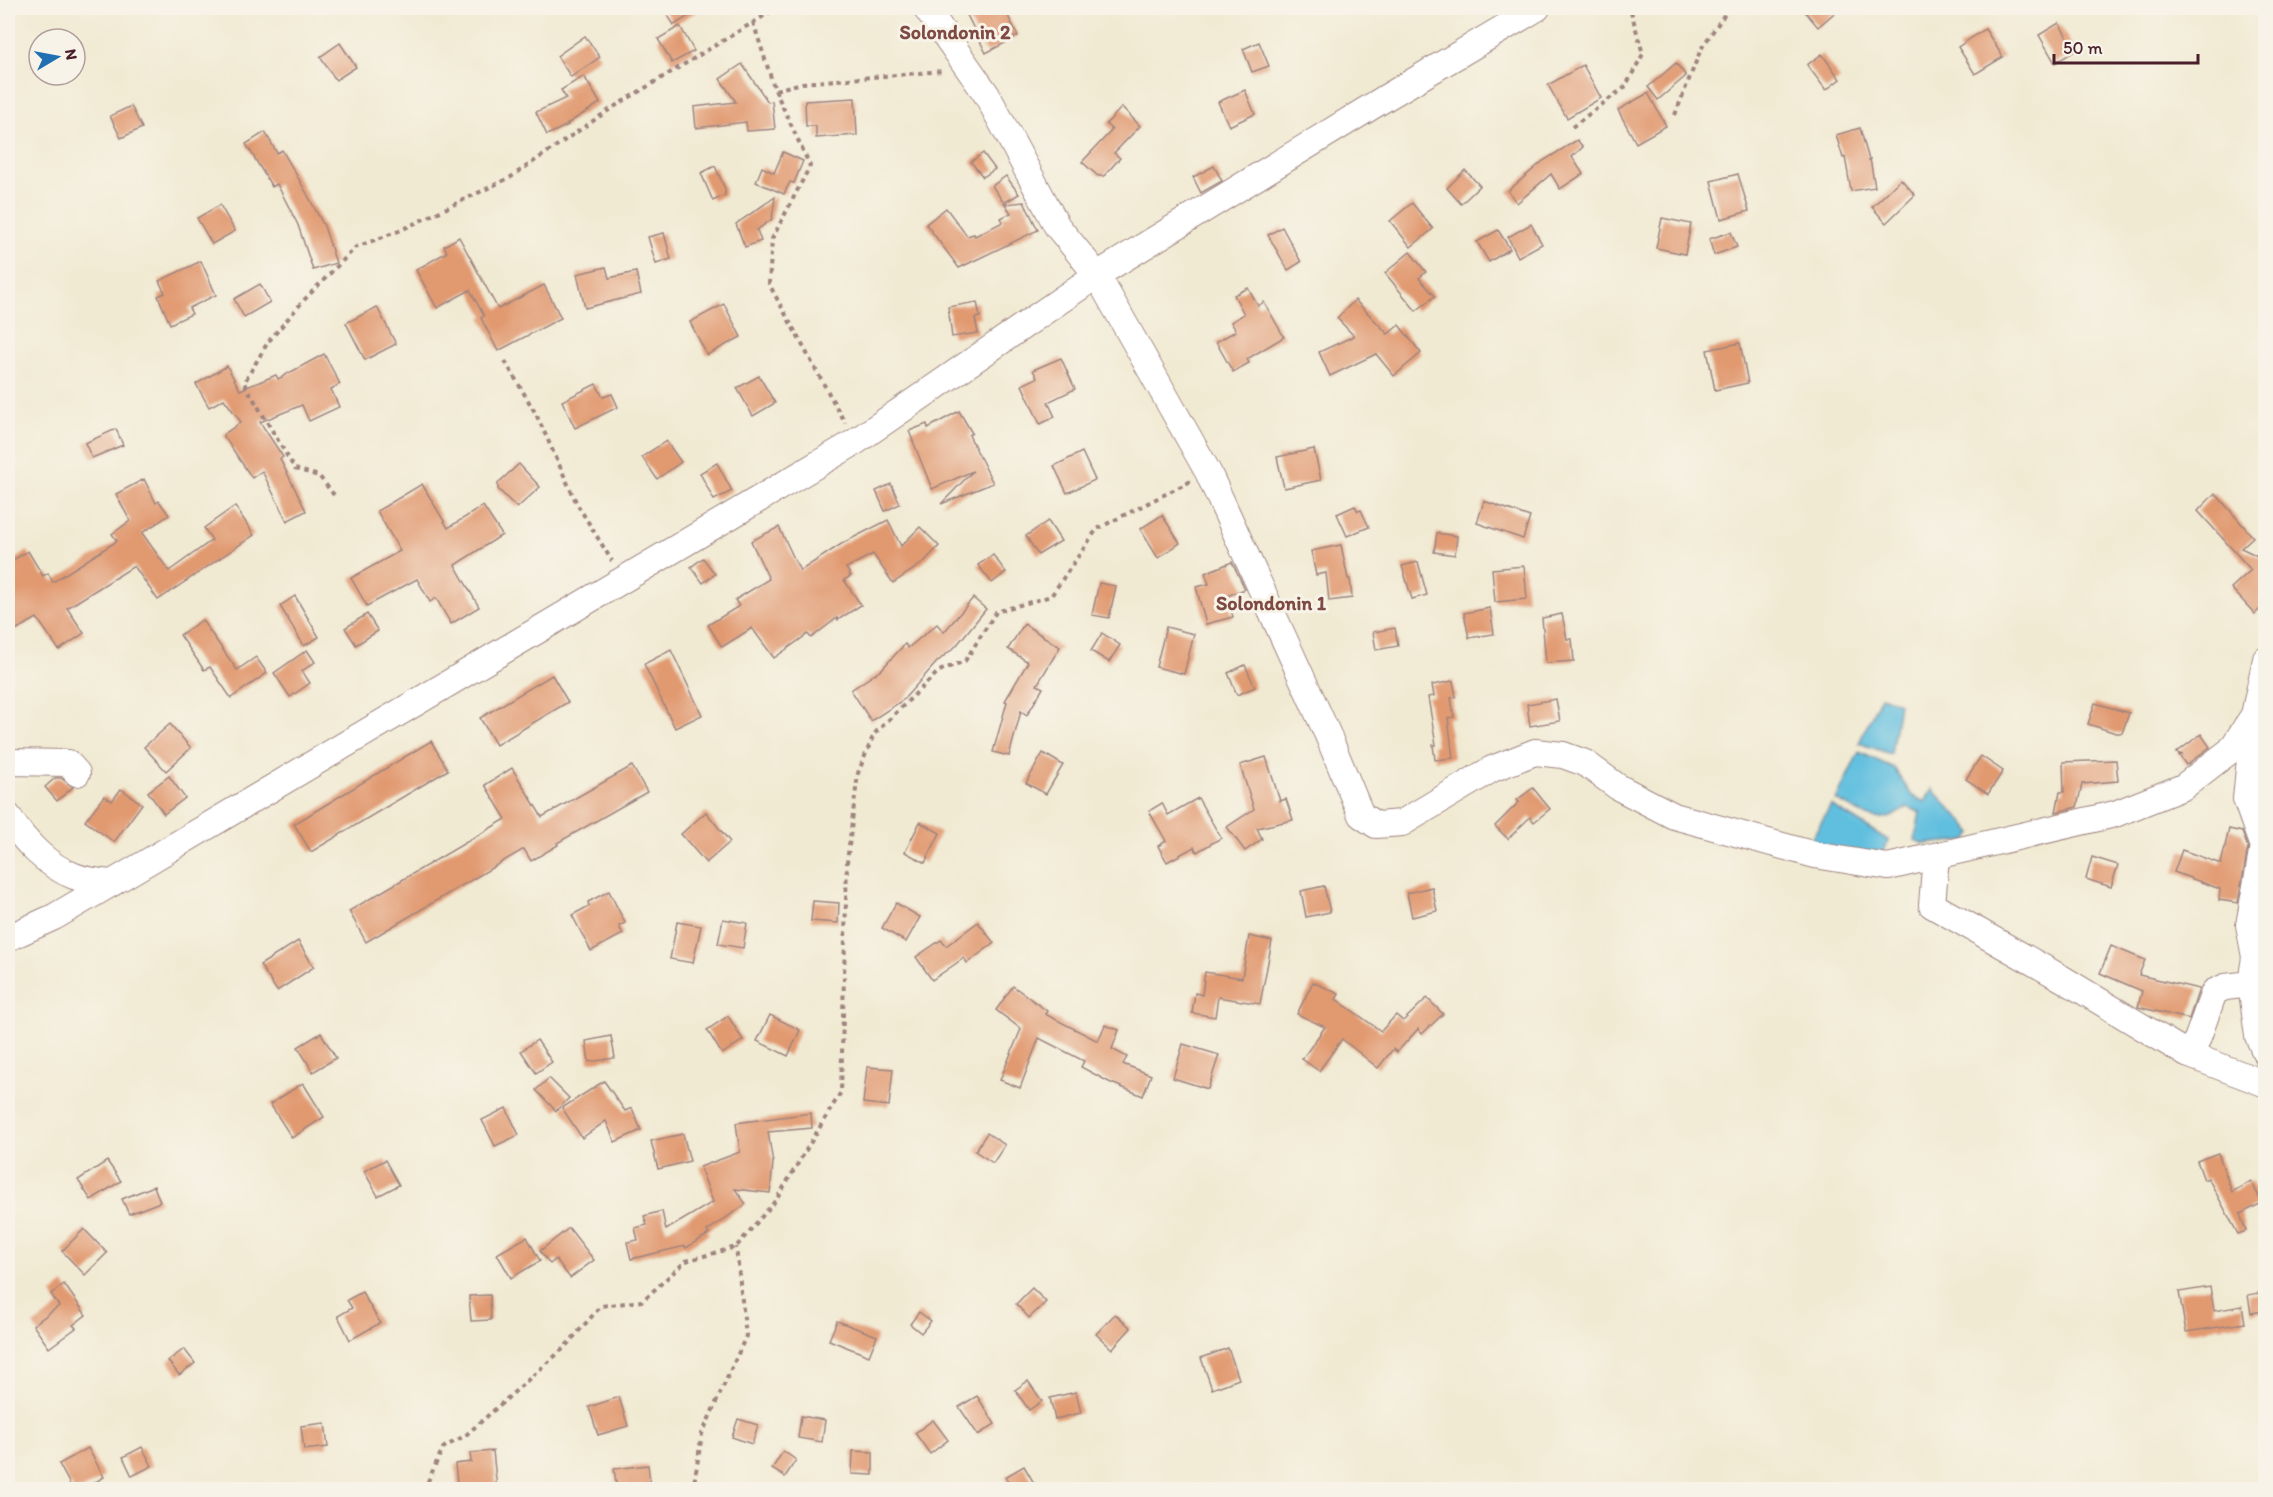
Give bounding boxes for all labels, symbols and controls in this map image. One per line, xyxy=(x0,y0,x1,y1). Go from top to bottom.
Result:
district label: Solondonin 2 xyxy=(899,20,1011,44)
north arrow xyxy=(27,27,87,87)
scale bar xyxy=(2054,27,2198,65)
text: 50 m xyxy=(2063,37,2103,59)
text: N xyxy=(61,48,82,61)
district label: Solondonin 1 xyxy=(1216,591,1327,615)

